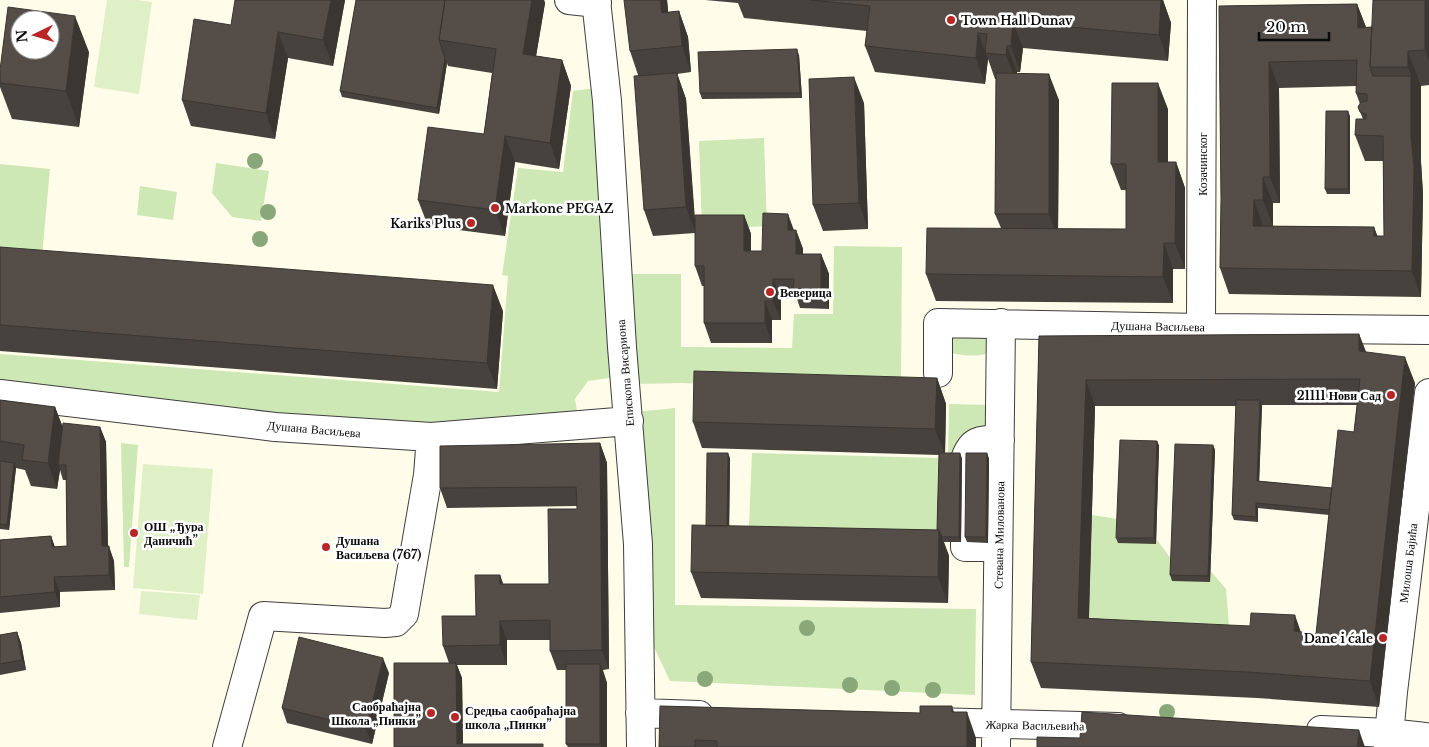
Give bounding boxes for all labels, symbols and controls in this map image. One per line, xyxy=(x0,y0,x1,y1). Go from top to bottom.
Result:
north arrow xyxy=(10,10,60,60)
scale bar xyxy=(1259,10,1329,42)
place label: Town Hall Dunav xyxy=(961,13,1073,28)
marker: Town Hall Dunav xyxy=(945,14,957,26)
text: 20 m xyxy=(1266,17,1306,36)
text: N xyxy=(13,29,32,43)
street label: Козачинског xyxy=(1195,132,1210,196)
place label: Markone PEGAZ xyxy=(505,201,614,216)
marker: Markone PEGAZ xyxy=(489,202,501,214)
place label: Kariks Plus xyxy=(390,216,461,231)
marker: Kariks Plus xyxy=(465,217,477,229)
place label: Веверица xyxy=(780,285,832,300)
marker: Веверица xyxy=(764,286,776,298)
street label: Епископа Висариона xyxy=(613,318,637,427)
street label: Душана Васиљева xyxy=(1111,318,1206,334)
place label: 21111 Нови Сад xyxy=(1297,388,1381,403)
marker: 21111 Нови Сад xyxy=(1385,389,1397,401)
street label: Душана Васиљева xyxy=(267,417,362,441)
street label: Стевана Милованова xyxy=(991,480,1007,589)
place label: ОШ „Ђура Даничић” xyxy=(144,519,204,548)
street label: Милоша Бајића xyxy=(1396,522,1420,604)
marker: ОШ „Ђура Даничић” xyxy=(128,527,140,539)
place label: Душана Васиљева (767) xyxy=(336,533,421,562)
marker: Душана Васиљева (767) xyxy=(320,541,332,553)
place label: Dane i ćale xyxy=(1304,631,1373,646)
marker: Dane i ćale xyxy=(1377,632,1389,644)
place label: Саобраћајна Школа „Пинки” xyxy=(331,699,421,728)
place label: Средња саобраћајна школа „Пинки” xyxy=(465,703,576,732)
marker: Саобраћајна Школа „Пинки” xyxy=(425,707,437,719)
marker: Средња саобраћајна школа „Пинки” xyxy=(449,711,461,723)
street label: Жарка Васиљевића xyxy=(986,717,1085,733)

